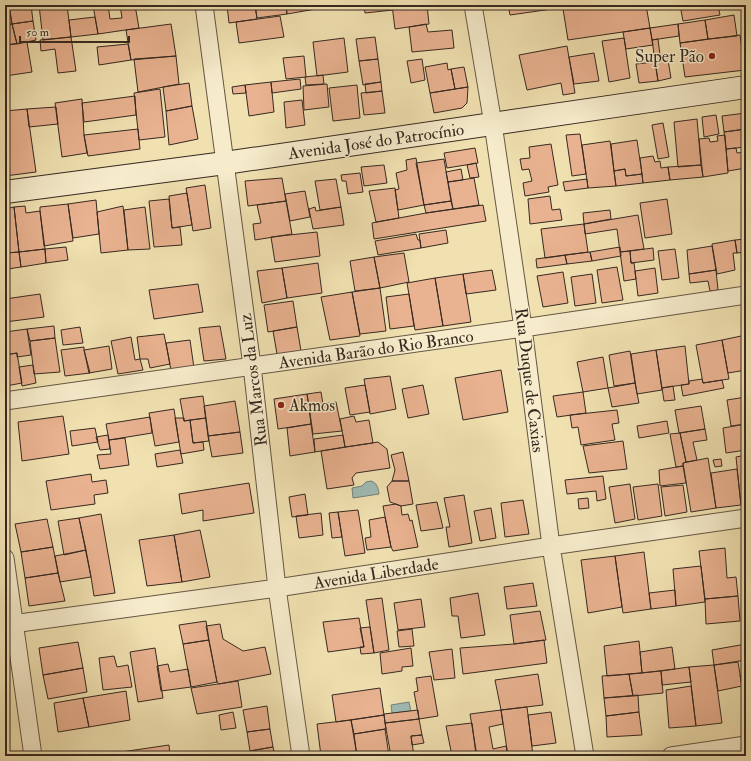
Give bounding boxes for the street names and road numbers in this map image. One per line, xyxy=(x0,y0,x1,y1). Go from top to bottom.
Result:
street label: Avenida José do Patrocínio xyxy=(286,119,466,165)
street label: Rua Duque de Caxias xyxy=(510,307,549,454)
street label: Rua Marcos da Luz xyxy=(235,312,272,448)
street label: Avenida Barão do Rio Branco xyxy=(276,325,475,374)
street label: Avenida Liberdade xyxy=(311,553,440,594)

